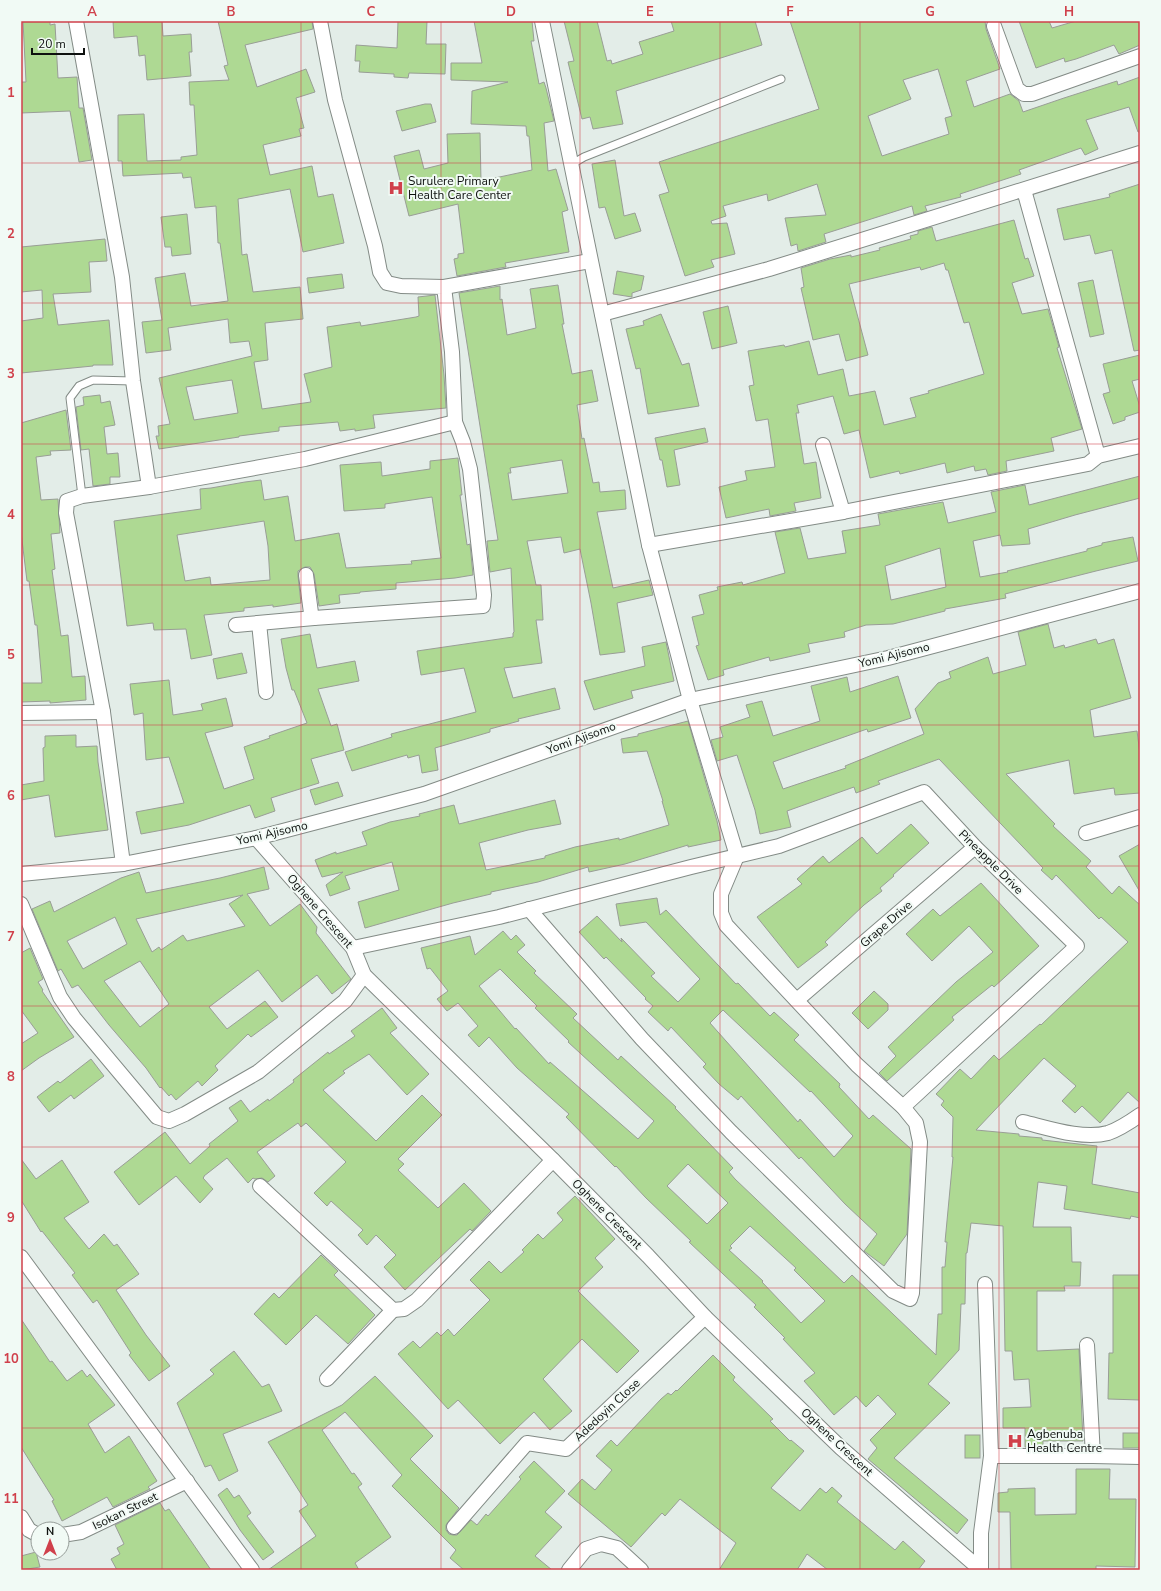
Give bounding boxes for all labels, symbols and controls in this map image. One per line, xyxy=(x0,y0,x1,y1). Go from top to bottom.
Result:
text: A xyxy=(87,3,97,21)
text: B xyxy=(227,3,236,21)
text: C xyxy=(367,3,376,21)
text: D xyxy=(506,3,516,21)
text: E xyxy=(646,3,654,21)
text: F xyxy=(786,3,794,21)
text: G xyxy=(925,3,935,21)
text: H xyxy=(1064,3,1074,21)
scale bar xyxy=(32,30,84,56)
text: 20 m xyxy=(38,36,66,52)
text: 1 xyxy=(7,84,15,102)
place label: Surulere Primary Health Care Center xyxy=(408,173,512,203)
hospital icon: Surulere Primary Health Care Center xyxy=(387,179,405,197)
text: 2 xyxy=(7,225,15,243)
text: 3 xyxy=(7,365,15,383)
text: 4 xyxy=(7,506,15,524)
street label: Yomi Ajisomo xyxy=(856,638,932,672)
text: 5 xyxy=(7,646,15,664)
street label: Yomi Ajisomo xyxy=(543,718,618,758)
text: 6 xyxy=(7,787,15,805)
street label: Yomi Ajisomo xyxy=(234,817,310,849)
street label: Pineapple Drive xyxy=(955,826,1027,898)
street label: Oghene Crescent xyxy=(283,871,357,952)
street label: Grape Drive xyxy=(857,897,915,951)
text: 7 xyxy=(7,928,15,946)
text: 8 xyxy=(7,1068,15,1086)
street label: Oghene Crescent xyxy=(568,1175,646,1253)
text: 9 xyxy=(7,1209,15,1227)
text: 10 xyxy=(3,1350,19,1368)
street label: Adedoyin Close xyxy=(570,1375,644,1445)
street label: Oghene Crescent xyxy=(798,1404,877,1480)
place label: Agbenuba Health Centre xyxy=(1027,1426,1102,1456)
hospital icon: Agbenuba Health Centre xyxy=(1006,1432,1024,1450)
street label: Isokan Street xyxy=(90,1488,161,1534)
text: 11 xyxy=(3,1490,19,1508)
north arrow xyxy=(30,1521,70,1561)
text: N xyxy=(46,1524,54,1539)

